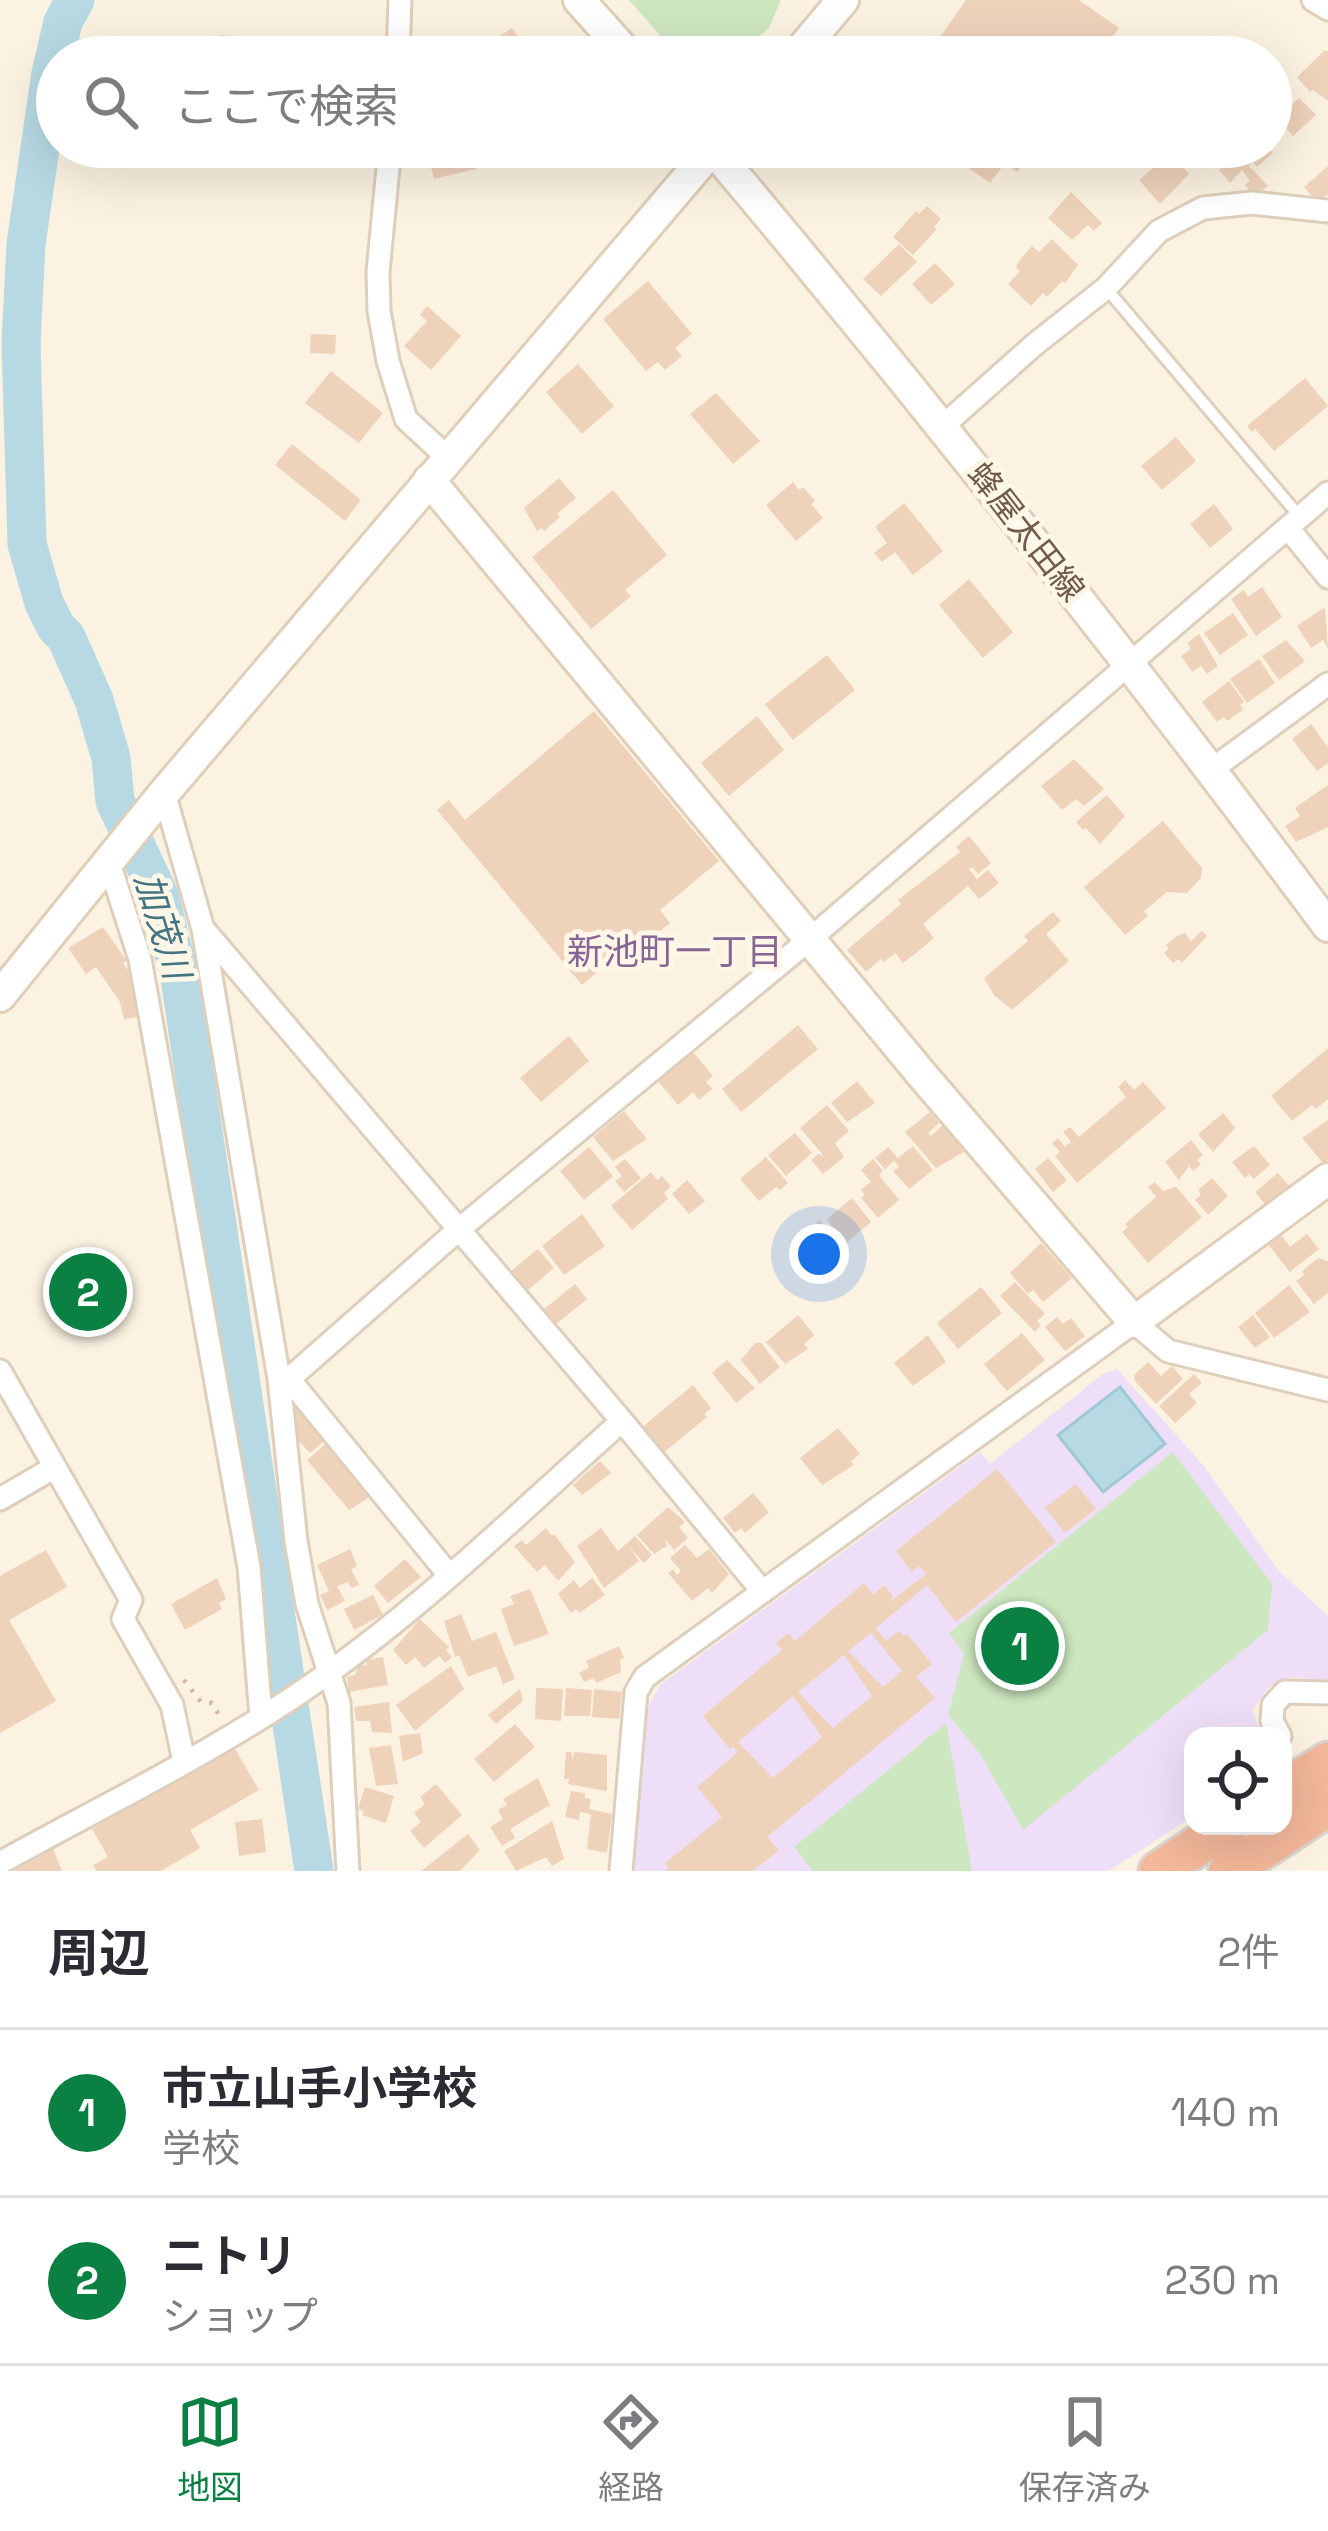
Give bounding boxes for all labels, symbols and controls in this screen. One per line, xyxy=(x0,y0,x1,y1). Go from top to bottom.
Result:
search box xyxy=(36,36,1292,168)
icon: search xyxy=(78,69,144,135)
text: ここで検索 xyxy=(174,78,399,135)
street label: 蜂屋太田線 xyxy=(959,454,1093,610)
water label: 加茂川 xyxy=(124,868,201,988)
district label: 新池町一丁目 xyxy=(567,929,783,975)
your location xyxy=(789,1224,849,1284)
pin: 2 xyxy=(49,1247,127,1337)
pin: 1 xyxy=(981,1601,1059,1691)
map controls xyxy=(1184,1727,1292,1835)
button: locate xyxy=(1184,1727,1292,1835)
text: 周辺 xyxy=(48,1921,150,1986)
text: 2件 xyxy=(1217,1928,1280,1977)
text: 市立山手小学校 xyxy=(162,2060,477,2117)
text: 1 xyxy=(78,2088,96,2137)
text: 140 m xyxy=(1171,2088,1280,2137)
text: 学校 xyxy=(162,2124,240,2173)
text: ニトリ xyxy=(162,2228,297,2285)
text: 2 xyxy=(75,2256,99,2305)
text: 230 m xyxy=(1165,2256,1280,2305)
text: ショップ xyxy=(162,2292,318,2341)
tab: 地図 xyxy=(177,2389,243,2509)
tab: 経路 xyxy=(598,2389,664,2509)
tab: 保存済み xyxy=(1019,2389,1151,2509)

